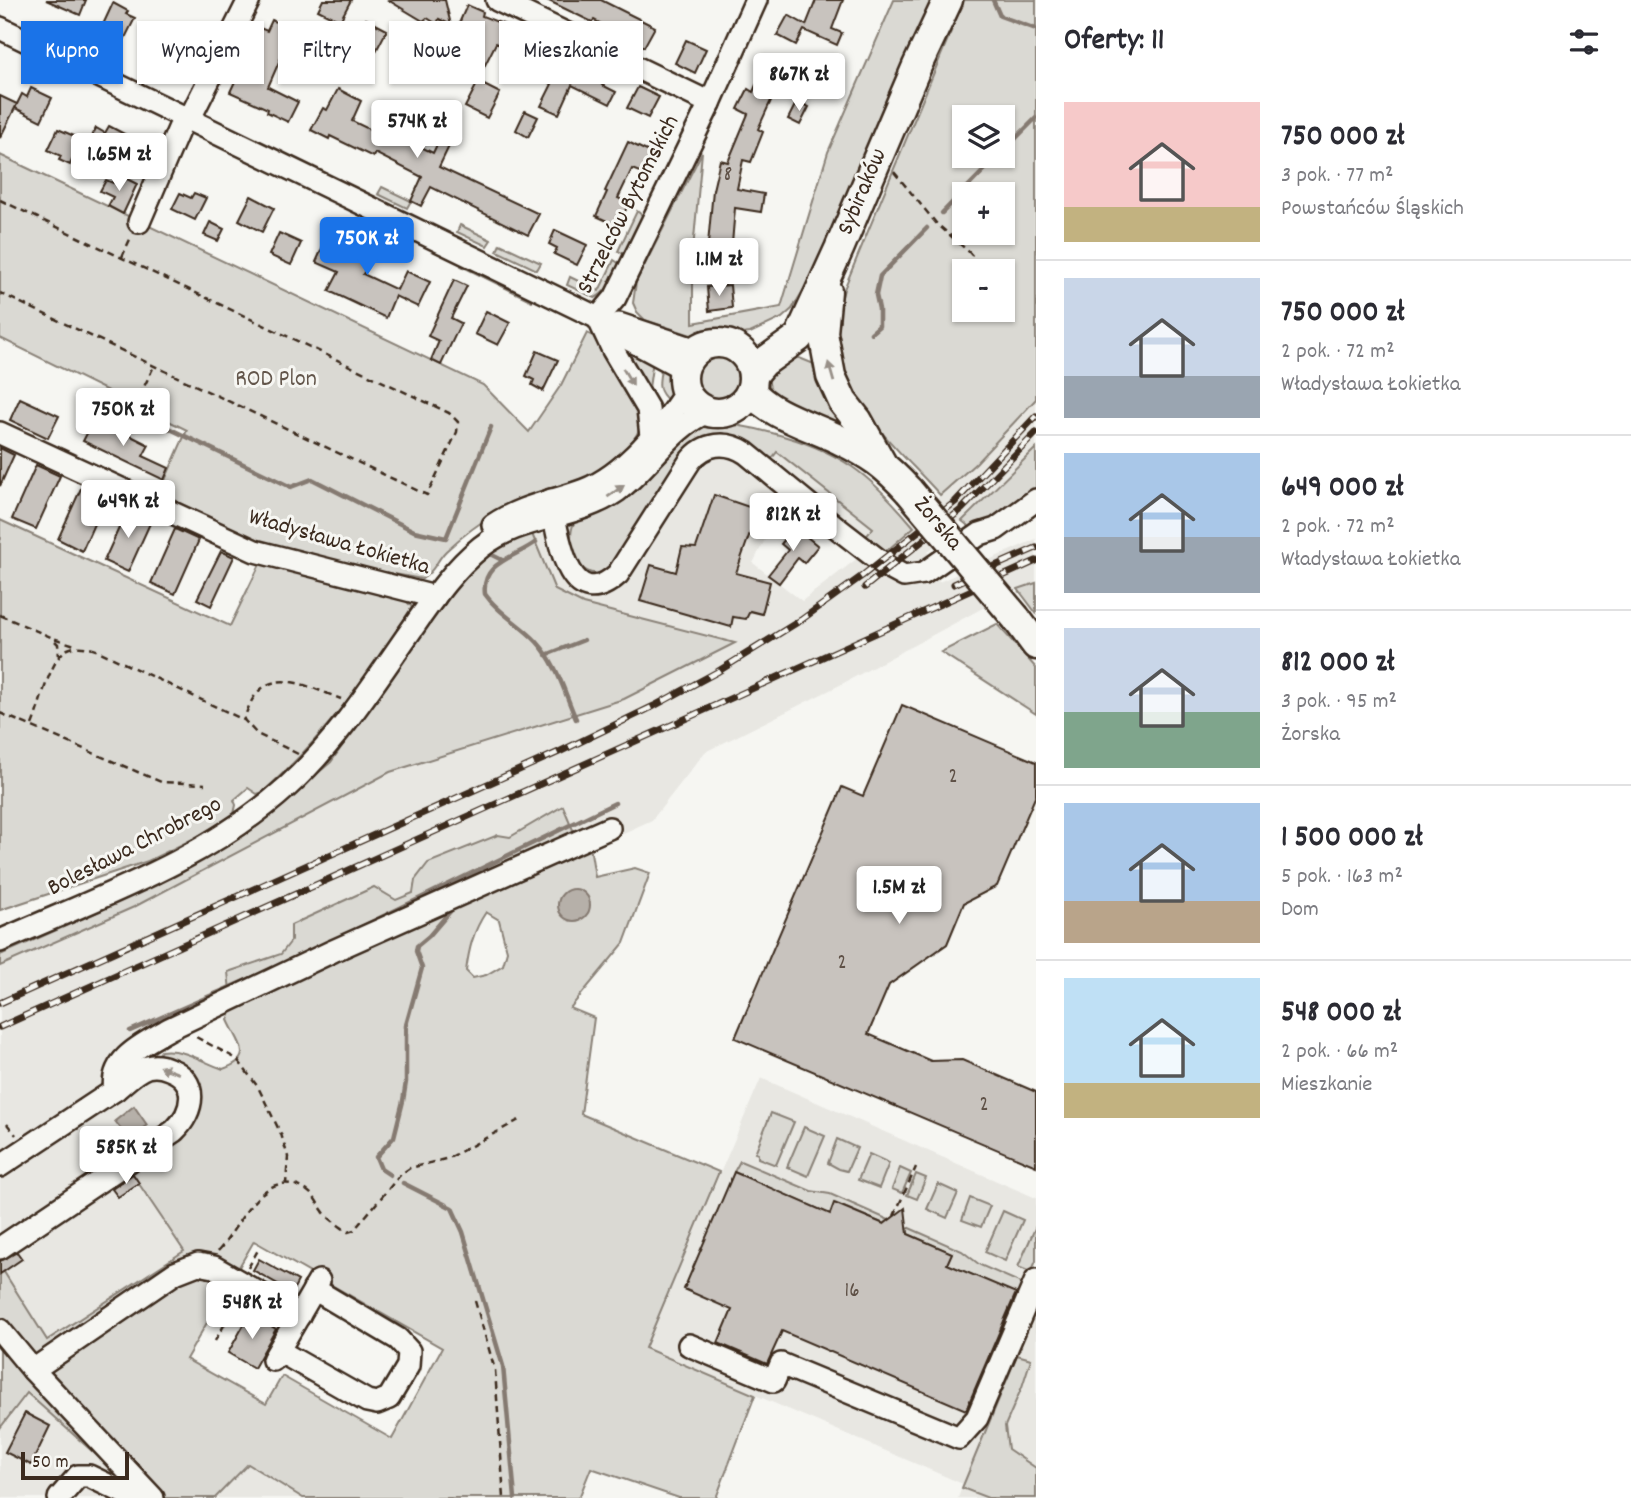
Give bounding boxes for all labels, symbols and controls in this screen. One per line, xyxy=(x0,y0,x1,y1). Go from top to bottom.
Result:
chip: Kupno xyxy=(21,21,123,84)
chip: Wynajem xyxy=(137,21,264,84)
chip: Filtry xyxy=(278,21,375,84)
chip: Nowe xyxy=(389,21,485,84)
chip: Mieszkanie xyxy=(499,21,643,84)
text: Oferty: 11 xyxy=(1064,21,1164,64)
icon: filters xyxy=(1565,23,1603,61)
pin: 867K zł xyxy=(734,54,864,113)
text: 867K zł xyxy=(769,59,829,92)
pin: 574K zł xyxy=(352,100,482,160)
map controls xyxy=(952,105,1015,322)
button: layers xyxy=(952,105,1015,168)
text: 574K zł xyxy=(387,106,447,139)
street label: Strzelców Bytomskich xyxy=(569,109,689,301)
text: 750 000 zł xyxy=(1281,117,1405,160)
icon: home xyxy=(1120,130,1204,214)
pin: 1.65M zł xyxy=(47,134,191,193)
text: 1.65M zł xyxy=(87,139,151,172)
street label: Sybiraków xyxy=(830,143,896,241)
text: 3 pok. · 77 m² xyxy=(1281,160,1393,193)
house number: 8 xyxy=(724,161,732,191)
button: + xyxy=(952,182,1015,245)
text: Powstańców Śląskich xyxy=(1281,193,1464,226)
pin: 750K zł xyxy=(302,218,432,277)
text: 750K zł xyxy=(336,223,398,256)
pin: 1.1M zł xyxy=(654,238,784,298)
text: 1.1M zł xyxy=(695,244,743,277)
button: − xyxy=(952,259,1015,322)
text: 750 000 zł xyxy=(1281,293,1405,336)
icon: home xyxy=(1120,306,1204,390)
text: 2 pok. · 72 m² xyxy=(1281,336,1395,369)
one-way arrow xyxy=(825,361,835,382)
park label: ROD Plon xyxy=(235,363,317,397)
one-way arrow xyxy=(622,367,634,386)
text: Władysława Łokietka xyxy=(1281,369,1460,402)
pin: 750K zł xyxy=(58,388,188,448)
text: 750K zł xyxy=(92,394,154,427)
text: 649 000 zł xyxy=(1281,468,1404,511)
pin: 649K zł xyxy=(63,480,193,540)
icon: home xyxy=(1120,481,1204,565)
one-way arrow xyxy=(607,485,626,498)
text: 649K zł xyxy=(97,486,159,519)
street label: Żorska xyxy=(904,489,970,559)
pin: 812K zł xyxy=(728,494,858,553)
text: 812K zł xyxy=(766,499,820,532)
street label: Władysława Łokietka xyxy=(244,501,434,585)
text: 2 pok. · 72 m² xyxy=(1281,511,1395,544)
text: Władysława Łokietka xyxy=(1281,544,1460,577)
text: 812 000 zł xyxy=(1281,643,1395,686)
icon: home xyxy=(1120,656,1204,740)
text: 3 pok. · 95 m² xyxy=(1281,686,1397,719)
text: Żorska xyxy=(1281,719,1340,752)
house number: 2 xyxy=(948,763,958,793)
street label: Bolesława Chrobrego xyxy=(42,788,228,906)
text: 1 500 000 zł xyxy=(1281,818,1423,861)
icon: home xyxy=(1120,831,1204,915)
text: 5 pok. · 163 m² xyxy=(1281,861,1403,894)
pin: 1.5M zł xyxy=(834,866,964,926)
text: 1.5M zł xyxy=(873,872,925,905)
text: Dom xyxy=(1281,894,1319,927)
house number: 2 xyxy=(837,949,847,979)
text: 548 000 zł xyxy=(1281,993,1401,1036)
icon: home xyxy=(1120,1006,1204,1090)
text: 2 pok. · 66 m² xyxy=(1281,1036,1398,1069)
one-way arrow xyxy=(158,1064,179,1075)
text: Mieszkanie xyxy=(1281,1069,1372,1102)
house number: 2 xyxy=(979,1091,989,1121)
pin: 585K zł xyxy=(61,1126,191,1186)
text: 585K zł xyxy=(96,1132,156,1165)
house number: 16 xyxy=(845,1277,859,1307)
pin: 548K zł xyxy=(187,1282,317,1341)
text: 548K zł xyxy=(222,1287,282,1320)
scale bar xyxy=(21,1449,130,1481)
text: 50 m xyxy=(32,1450,69,1477)

